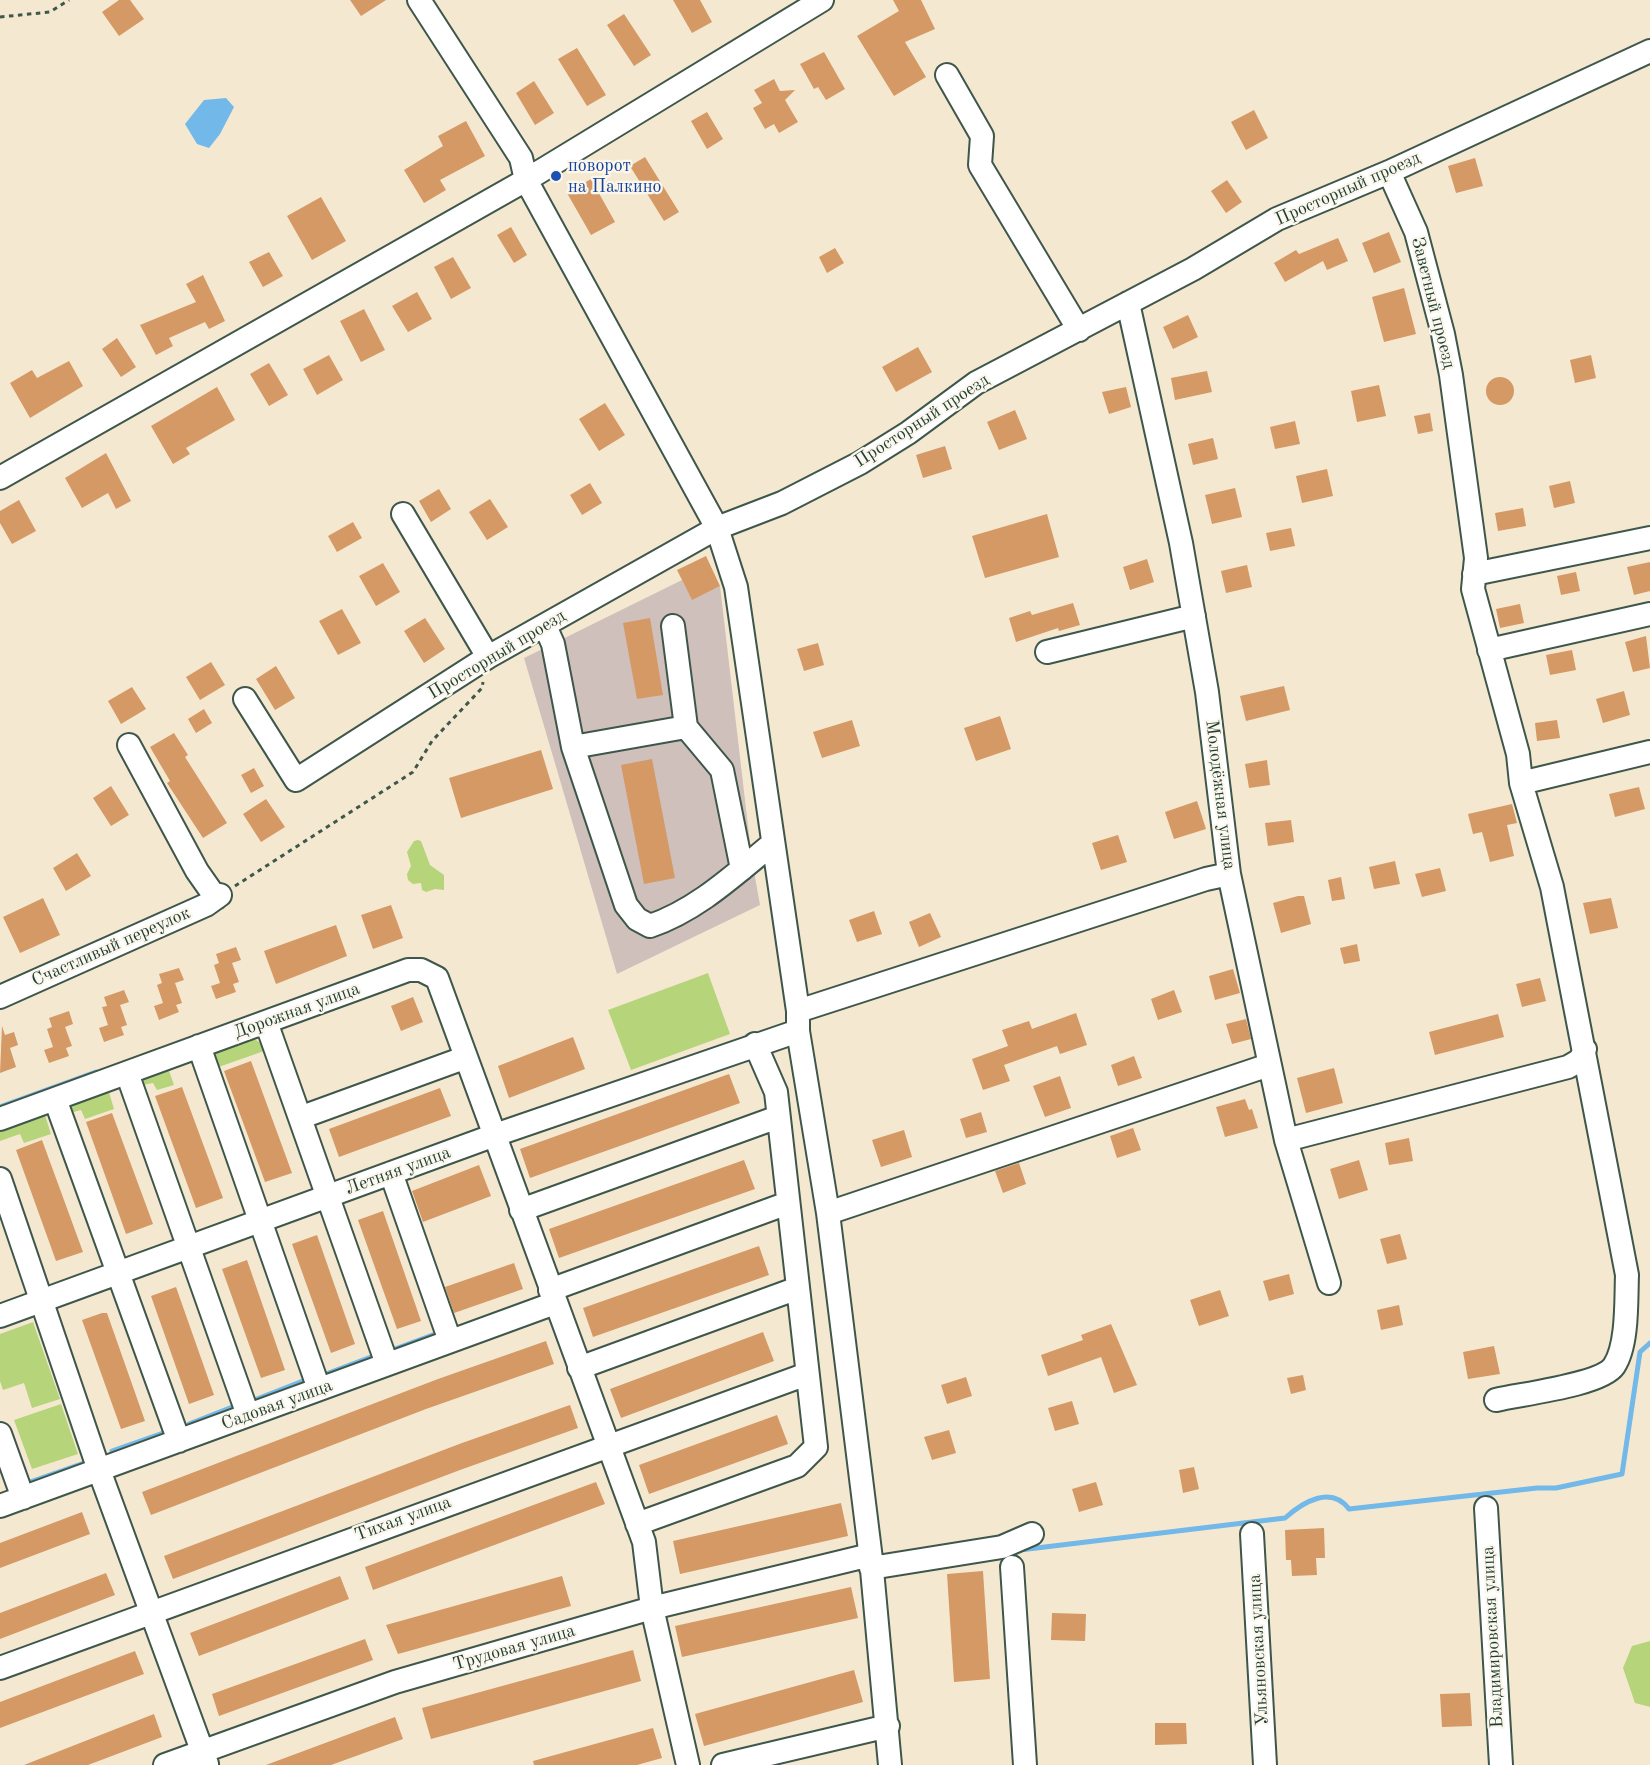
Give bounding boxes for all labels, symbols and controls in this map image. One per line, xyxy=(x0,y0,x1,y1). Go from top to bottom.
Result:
street label: Просторный проезд xyxy=(1272,147,1424,231)
place label: поворот на Палкино xyxy=(568,155,661,198)
marker: поворот на Палкино xyxy=(549,169,563,183)
street label: Заветный проезд xyxy=(1406,235,1460,371)
street label: Просторный проезд xyxy=(850,369,994,473)
street label: Просторный проезд xyxy=(424,605,570,705)
street label: Молодёжная улица xyxy=(1200,719,1240,871)
street label: Счастливый переулок xyxy=(28,902,194,992)
street label: Дорожная улица xyxy=(231,978,363,1044)
street label: Летняя улица xyxy=(342,1142,454,1200)
street label: Садовая улица xyxy=(218,1375,336,1435)
street label: Тихая улица xyxy=(352,1492,454,1546)
street label: Владимировская улица xyxy=(1477,1546,1509,1728)
street label: Ульяновская улица xyxy=(1244,1574,1274,1726)
street label: Трудовая улица xyxy=(450,1620,578,1676)

